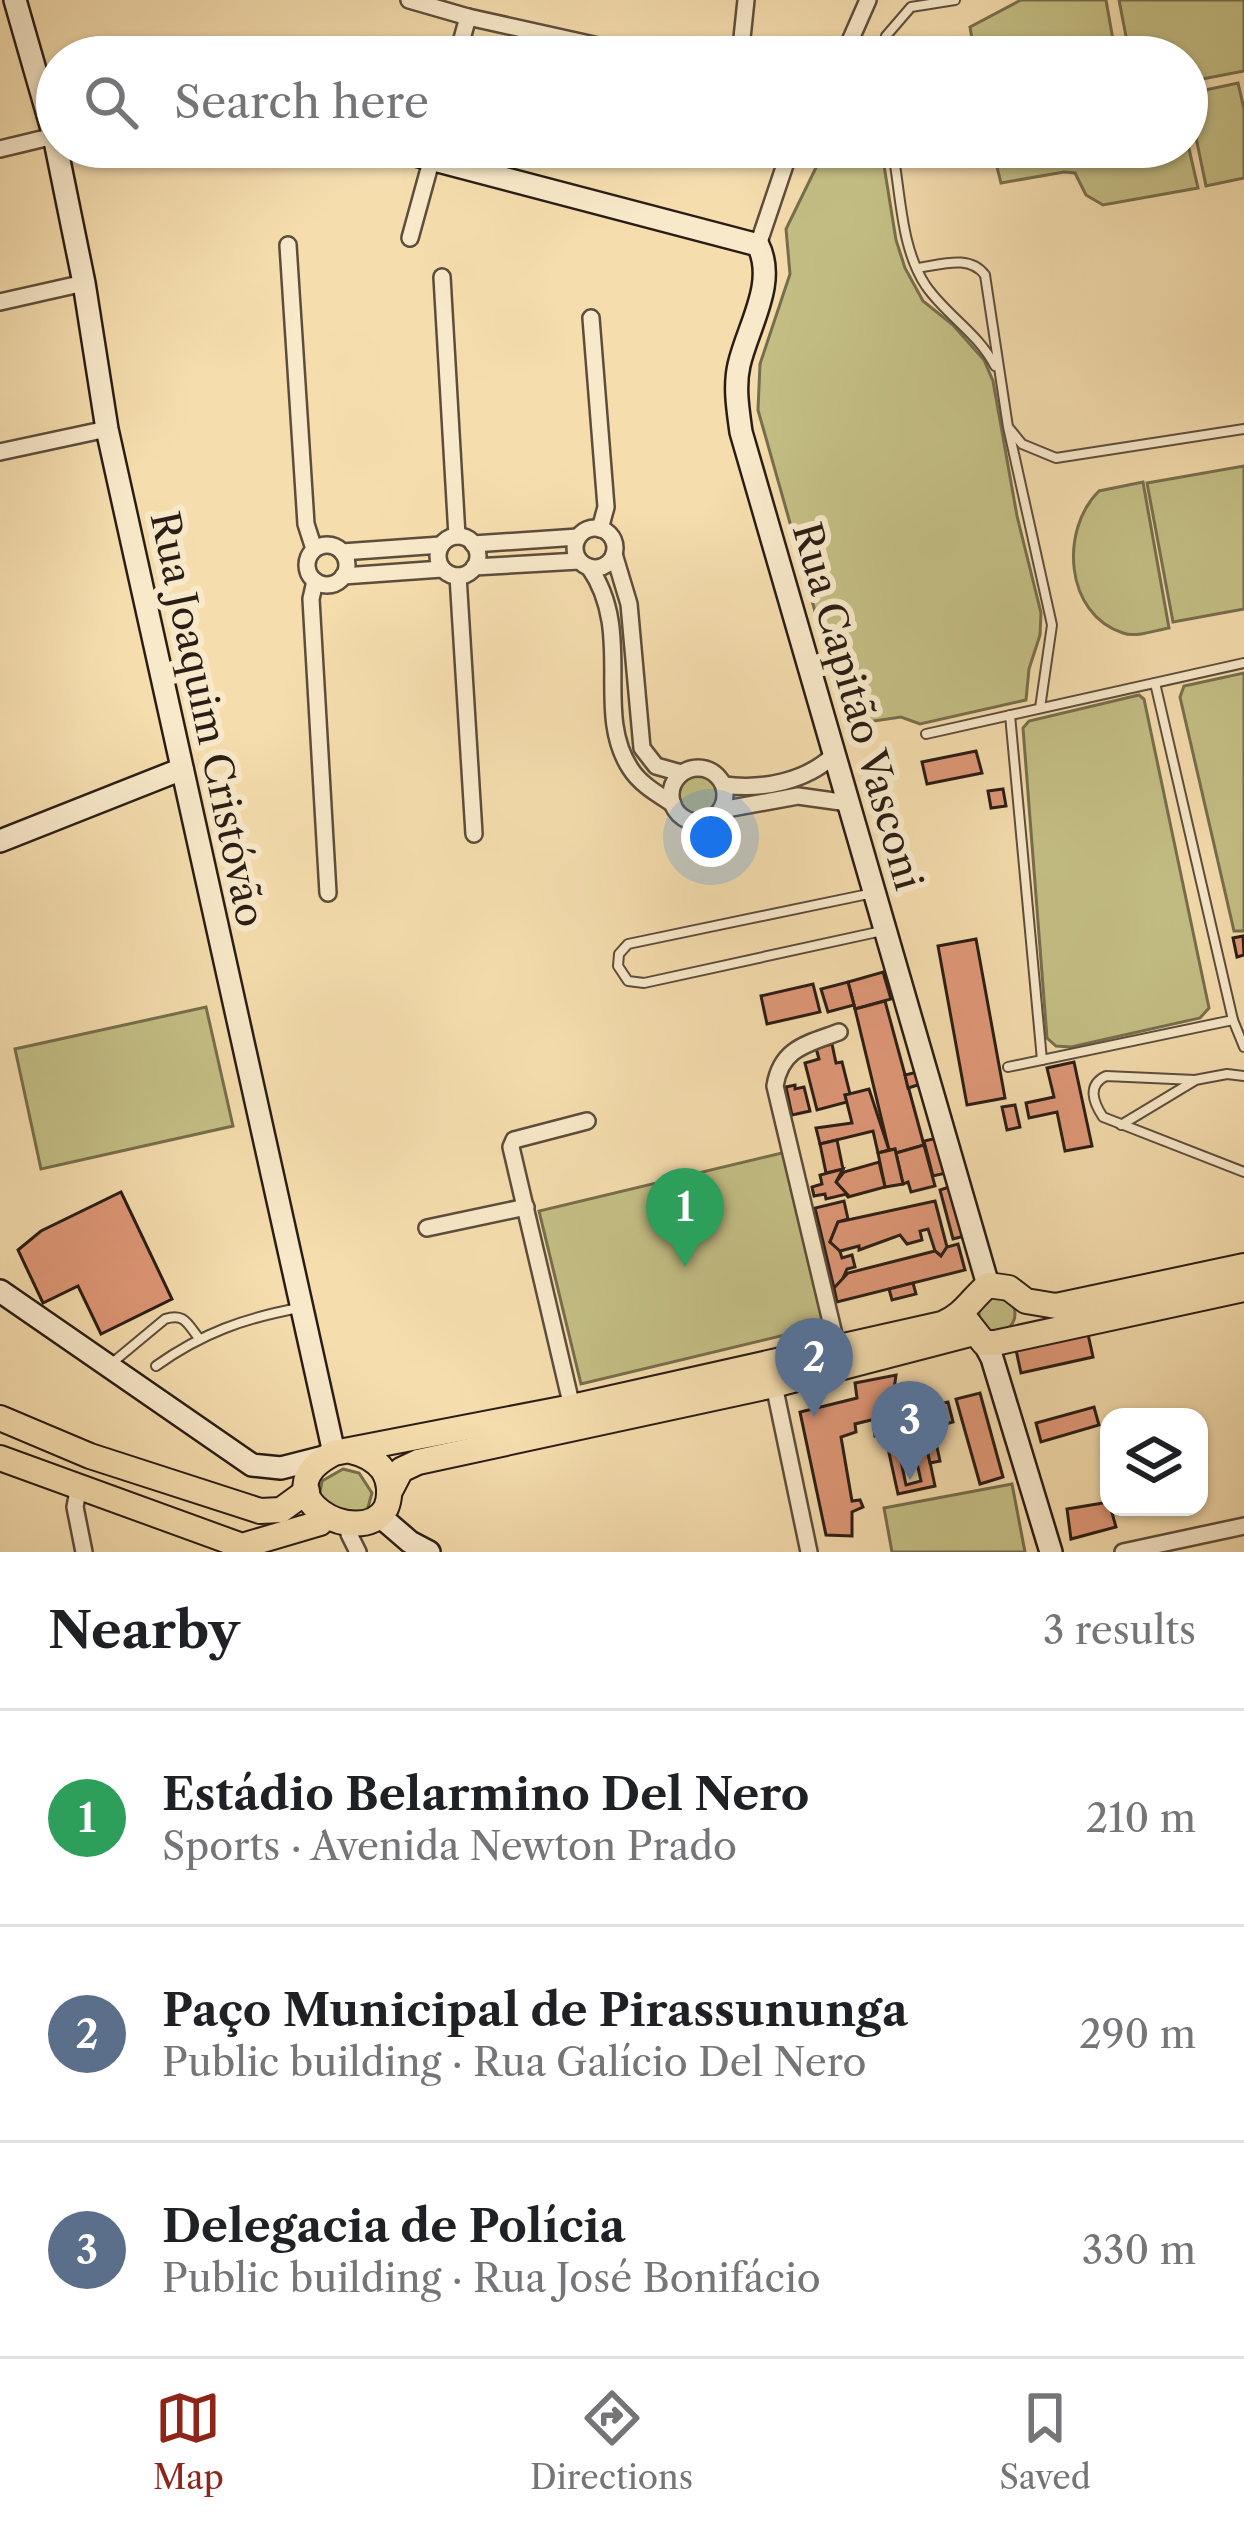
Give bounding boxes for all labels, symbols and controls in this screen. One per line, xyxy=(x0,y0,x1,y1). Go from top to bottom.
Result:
search box xyxy=(36,36,1208,168)
icon: search xyxy=(78,69,144,135)
text: Search here xyxy=(174,74,429,130)
street label: Rua Joaquim Cristóvão xyxy=(141,507,275,931)
street label: Rua Capitão Vasconi xyxy=(783,517,933,895)
your location xyxy=(681,807,741,867)
pin: 1 xyxy=(646,1168,724,1267)
pin: 2 xyxy=(775,1318,853,1417)
pin: 3 xyxy=(871,1381,949,1480)
map controls xyxy=(1100,1408,1208,1516)
button: layers xyxy=(1100,1408,1208,1516)
text: Nearby xyxy=(48,1599,240,1661)
text: 3 results xyxy=(1043,1606,1196,1654)
text: Estádio Belarmino Del Nero xyxy=(162,1766,809,1822)
text: 1 xyxy=(78,1794,96,1842)
text: 210 m xyxy=(1086,1794,1196,1842)
text: Sports · Avenida Newton Prado xyxy=(162,1822,737,1870)
text: Paço Municipal de Pirassununga xyxy=(162,1982,908,2038)
text: 2 xyxy=(75,2010,99,2058)
text: 290 m xyxy=(1079,2010,1196,2058)
text: Public building · Rua Galício Del Nero xyxy=(162,2038,867,2086)
text: Delegacia de Polícia xyxy=(162,2198,626,2254)
text: 3 xyxy=(76,2226,98,2274)
text: 330 m xyxy=(1082,2226,1196,2274)
text: Public building · Rua José Bonifácio xyxy=(162,2254,821,2302)
tab: Map xyxy=(153,2385,224,2498)
tab: Directions xyxy=(530,2385,693,2498)
tab: Saved xyxy=(999,2385,1091,2498)

